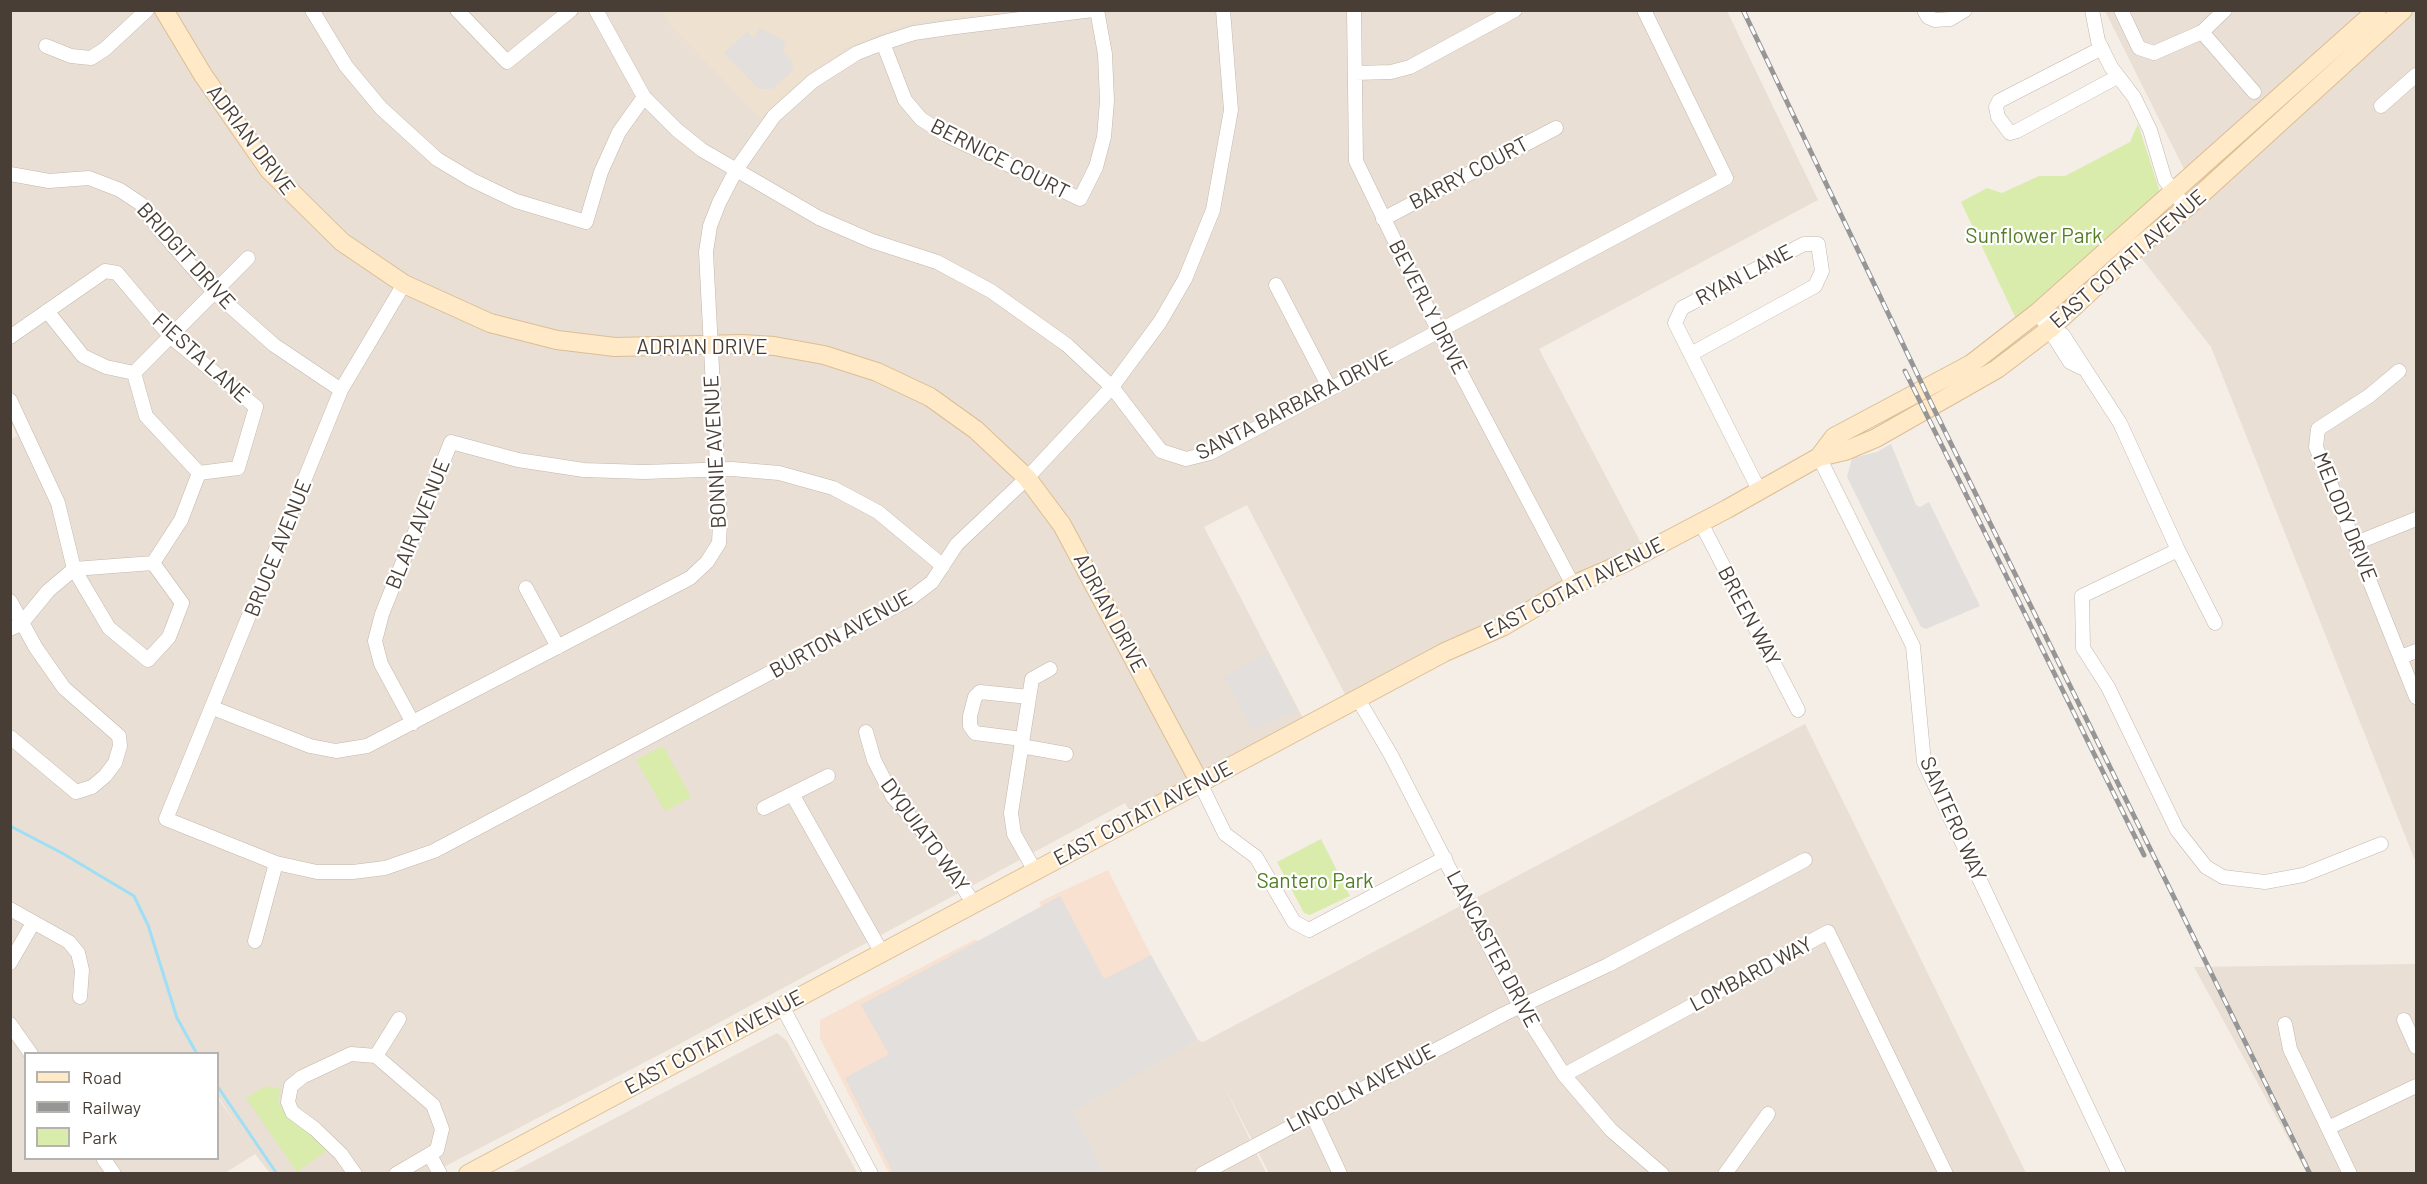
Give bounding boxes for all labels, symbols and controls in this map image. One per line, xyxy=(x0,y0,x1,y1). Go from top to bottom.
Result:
street label: ADRIAN DRIVE xyxy=(201,80,301,200)
street label: BERNICE COURT xyxy=(926,113,1074,205)
street label: BARRY COURT xyxy=(1405,131,1533,215)
street label: EAST COTATI AVENUE xyxy=(2045,184,2211,334)
street label: BRIDGIT DRIVE xyxy=(132,197,240,315)
park label: Sunflower Park xyxy=(1965,223,2103,249)
street label: BEVERLY DRIVE xyxy=(1383,236,1473,378)
street label: RYAN LANE xyxy=(1691,239,1797,311)
street label: FIESTA LANE xyxy=(147,308,255,408)
street label: ADRIAN DRIVE xyxy=(636,334,768,360)
street label: SANTA BARBARA DRIVE xyxy=(1191,344,1397,466)
street label: BONNIE AVENUE xyxy=(698,375,732,529)
street label: MELODY DRIVE xyxy=(2308,449,2382,585)
street label: BLAIR AVENUE xyxy=(380,455,456,593)
street label: BRUCE AVENUE xyxy=(239,476,317,620)
street label: EAST COTATI AVENUE xyxy=(1480,532,1668,644)
street label: ADRIAN DRIVE xyxy=(1068,549,1152,677)
street label: BREEN WAY xyxy=(1712,562,1786,670)
street label: BURTON AVENUE xyxy=(765,584,917,684)
street label: SANTERO WAY xyxy=(1914,753,1992,885)
street label: EAST COTATI AVENUE xyxy=(1049,755,1237,871)
street label: DYQUIATO WAY xyxy=(875,773,975,897)
street label: LANCASTER DRIVE xyxy=(1441,866,1545,1032)
park label: Santero Park xyxy=(1256,868,1374,894)
street label: LOMBARD WAY xyxy=(1685,931,1817,1017)
street label: EAST COTATI AVENUE xyxy=(620,984,808,1100)
street label: LINCOLN AVENUE xyxy=(1282,1038,1440,1138)
legend xyxy=(24,1052,219,1160)
text: Road xyxy=(82,1066,122,1088)
text: Railway xyxy=(82,1096,141,1118)
text: Park xyxy=(82,1126,117,1148)

